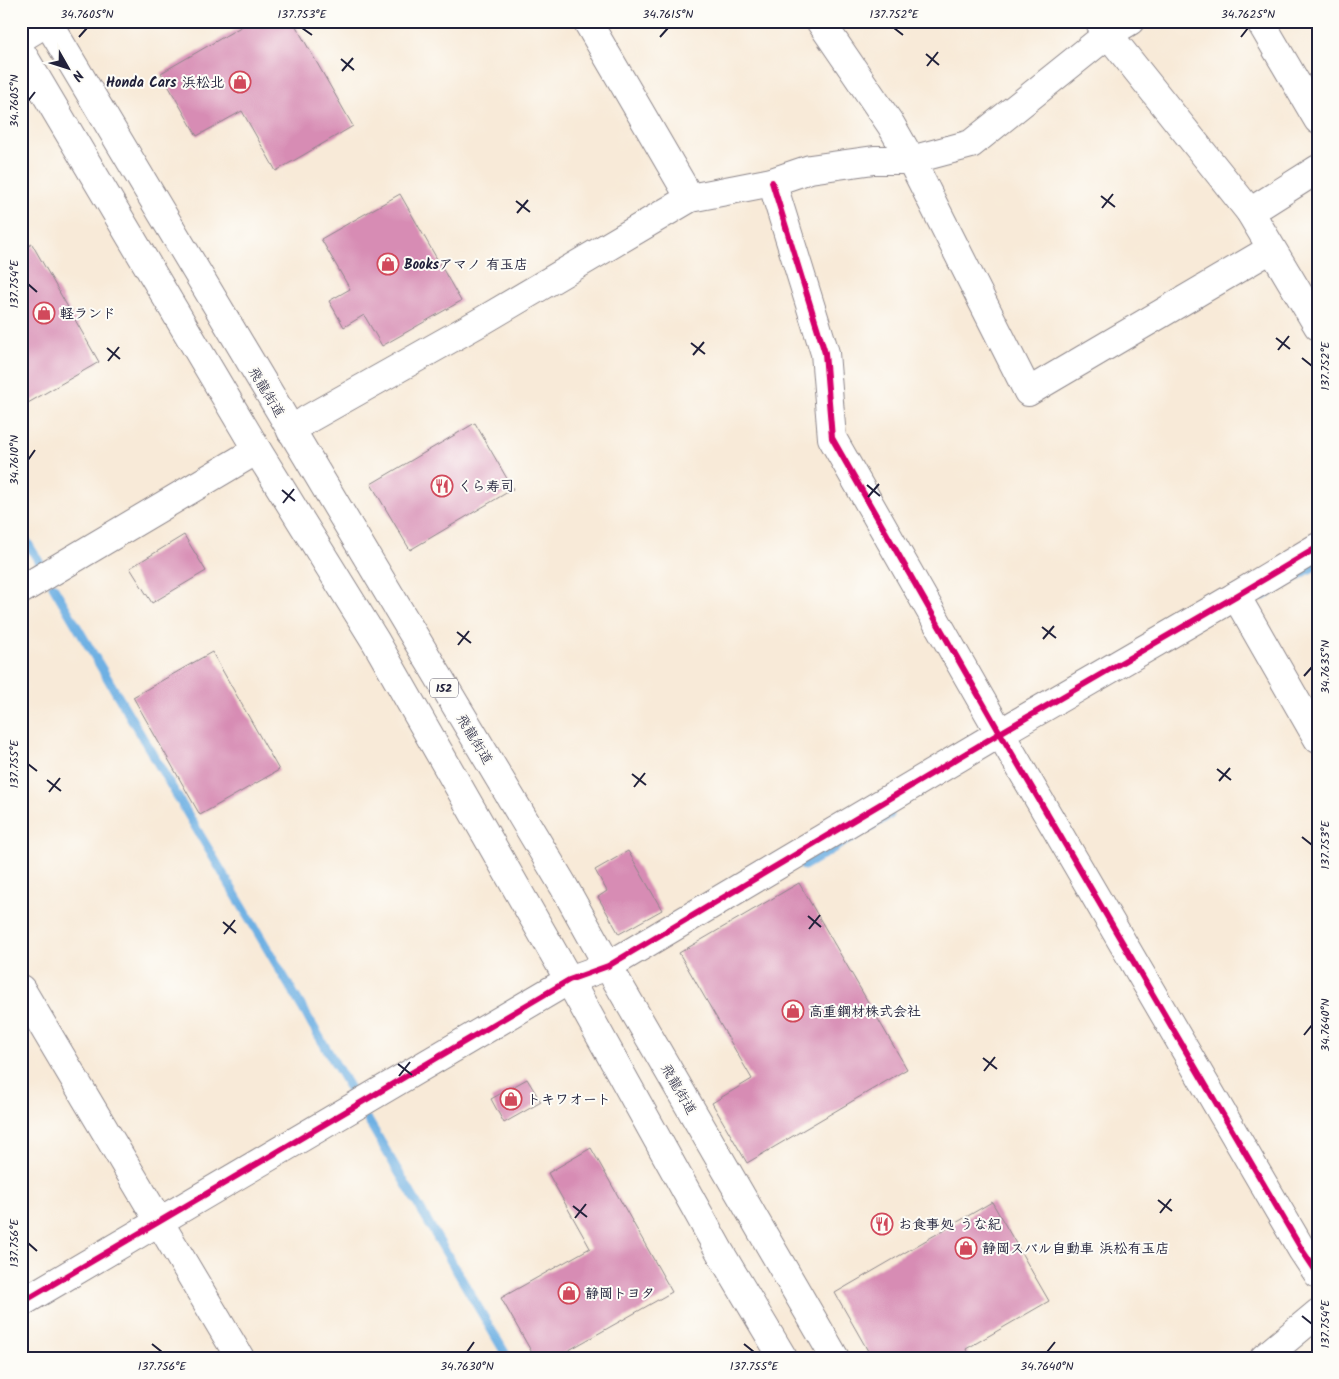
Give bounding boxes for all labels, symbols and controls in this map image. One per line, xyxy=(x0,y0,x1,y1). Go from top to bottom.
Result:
text: 34.7605°N xyxy=(60,5,114,24)
text: 137.753°E xyxy=(278,5,327,24)
text: 34.7615°N xyxy=(643,5,693,24)
text: 137.752°E xyxy=(869,5,919,24)
text: 34.7625°N xyxy=(1221,5,1275,24)
north arrow xyxy=(42,42,92,92)
text: N xyxy=(66,65,89,86)
shop icon: Honda Cars 浜松北 xyxy=(228,70,252,94)
place label: Honda Cars 浜松北 xyxy=(106,72,224,94)
text: 34.7605°N xyxy=(5,74,24,128)
shop icon: Booksアマノ 有玉店 xyxy=(376,252,400,276)
place label: Booksアマノ 有玉店 xyxy=(404,254,528,276)
text: 137.754°E xyxy=(5,259,24,308)
shop icon: 軽ランド xyxy=(32,301,56,325)
place label: 軽ランド xyxy=(60,303,116,325)
text: 137.752°E xyxy=(1316,341,1335,391)
street label: 飛龍街道 xyxy=(242,363,290,422)
text: 34.7610°N xyxy=(5,435,24,485)
restaurant icon: くら寿司 xyxy=(430,474,454,498)
place label: くら寿司 xyxy=(458,476,514,498)
text: 34.7635°N xyxy=(1316,640,1335,694)
road number: 152 xyxy=(430,678,458,698)
street label: 飛龍街道 xyxy=(450,710,498,769)
text: 137.755°E xyxy=(5,739,24,788)
text: 137.753°E xyxy=(1316,820,1335,869)
text: 34.7640°N xyxy=(1316,998,1335,1052)
shop icon: 高重鋼材株式会社 xyxy=(781,999,805,1023)
place label: 高重鋼材株式会社 xyxy=(809,1001,921,1023)
street label: 飛龍街道 xyxy=(655,1060,702,1119)
shop icon: トキワオート xyxy=(499,1087,523,1111)
place label: トキワオート xyxy=(527,1089,611,1111)
restaurant icon: お食事処 うな紀 xyxy=(870,1212,894,1236)
place label: お食事処 うな紀 xyxy=(898,1214,1001,1236)
text: 137.756°E xyxy=(5,1218,24,1267)
shop icon: 静岡スバル自動車 浜松有玉店 xyxy=(954,1236,978,1260)
place label: 静岡スバル自動車 浜松有玉店 xyxy=(982,1238,1169,1260)
shop icon: 静岡トヨタ xyxy=(557,1281,581,1305)
place label: 静岡トヨタ xyxy=(585,1283,655,1305)
text: 137.754°E xyxy=(1316,1299,1335,1348)
text: 137.756°E xyxy=(138,1357,187,1376)
text: 34.7630°N xyxy=(440,1357,494,1376)
text: 137.755°E xyxy=(730,1357,779,1376)
text: 34.7640°N xyxy=(1020,1357,1074,1376)

